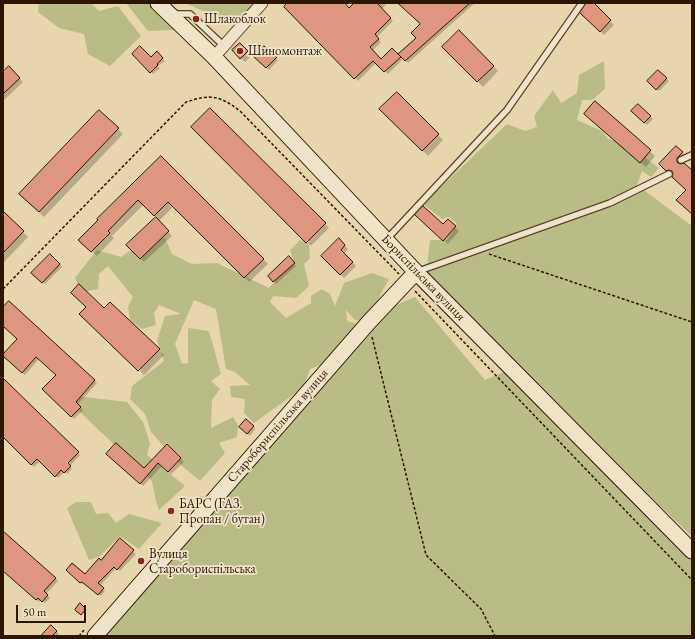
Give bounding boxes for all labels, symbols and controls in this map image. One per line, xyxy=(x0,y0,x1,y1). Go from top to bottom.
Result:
place label: Шлакоблок xyxy=(204,11,266,27)
marker: Шлакоблок xyxy=(191,14,201,24)
place label: Шиномонтаж xyxy=(248,43,322,59)
marker: Шиномонтаж xyxy=(235,46,245,56)
street label: Бориспільська вулиця xyxy=(378,231,468,325)
street label: Старобориспільська вулиця xyxy=(224,366,332,486)
place label: БАРС (ГАЗ. Пропан / бутан) xyxy=(179,496,265,527)
marker: БАРС (ГАЗ. Пропан / бутан) xyxy=(166,506,176,516)
place label: Вулиця Старобориспільська xyxy=(149,546,256,577)
marker: Вулиця Старобориспільська xyxy=(136,556,146,566)
scale bar xyxy=(18,597,88,623)
text: 50 m xyxy=(23,604,46,620)

